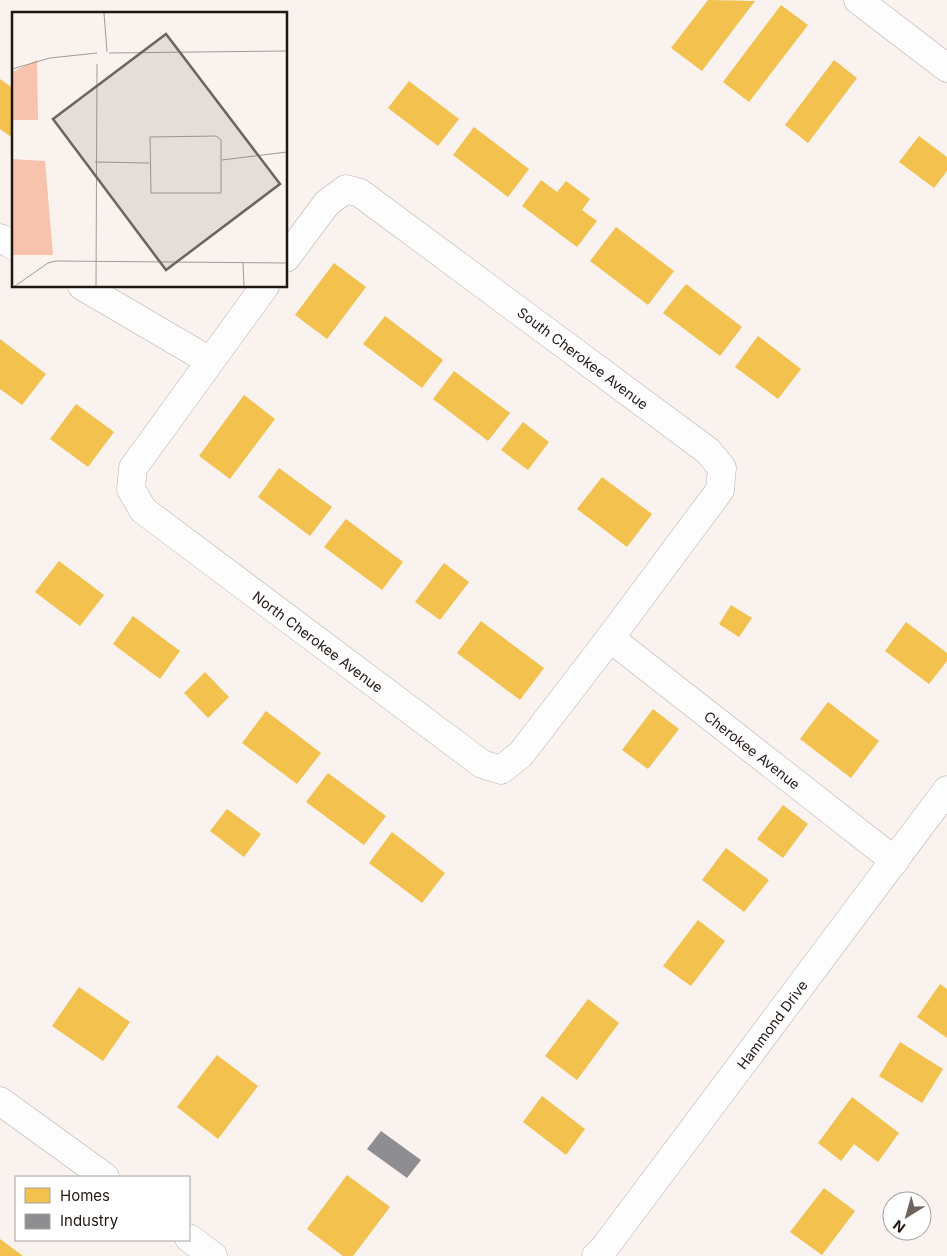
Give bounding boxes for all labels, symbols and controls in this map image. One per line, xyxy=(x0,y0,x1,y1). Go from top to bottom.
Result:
inset map xyxy=(12,12,288,288)
street label: South Cherokee Avenue xyxy=(514,303,652,413)
street label: North Cherokee Avenue xyxy=(250,587,387,696)
street label: Cherokee Avenue xyxy=(701,707,804,792)
street label: Hammond Drive xyxy=(733,976,811,1072)
legend xyxy=(15,1176,190,1241)
text: Homes xyxy=(60,1186,110,1205)
north arrow xyxy=(882,1191,932,1241)
text: Industry xyxy=(60,1211,119,1230)
text: N xyxy=(889,1217,908,1237)

